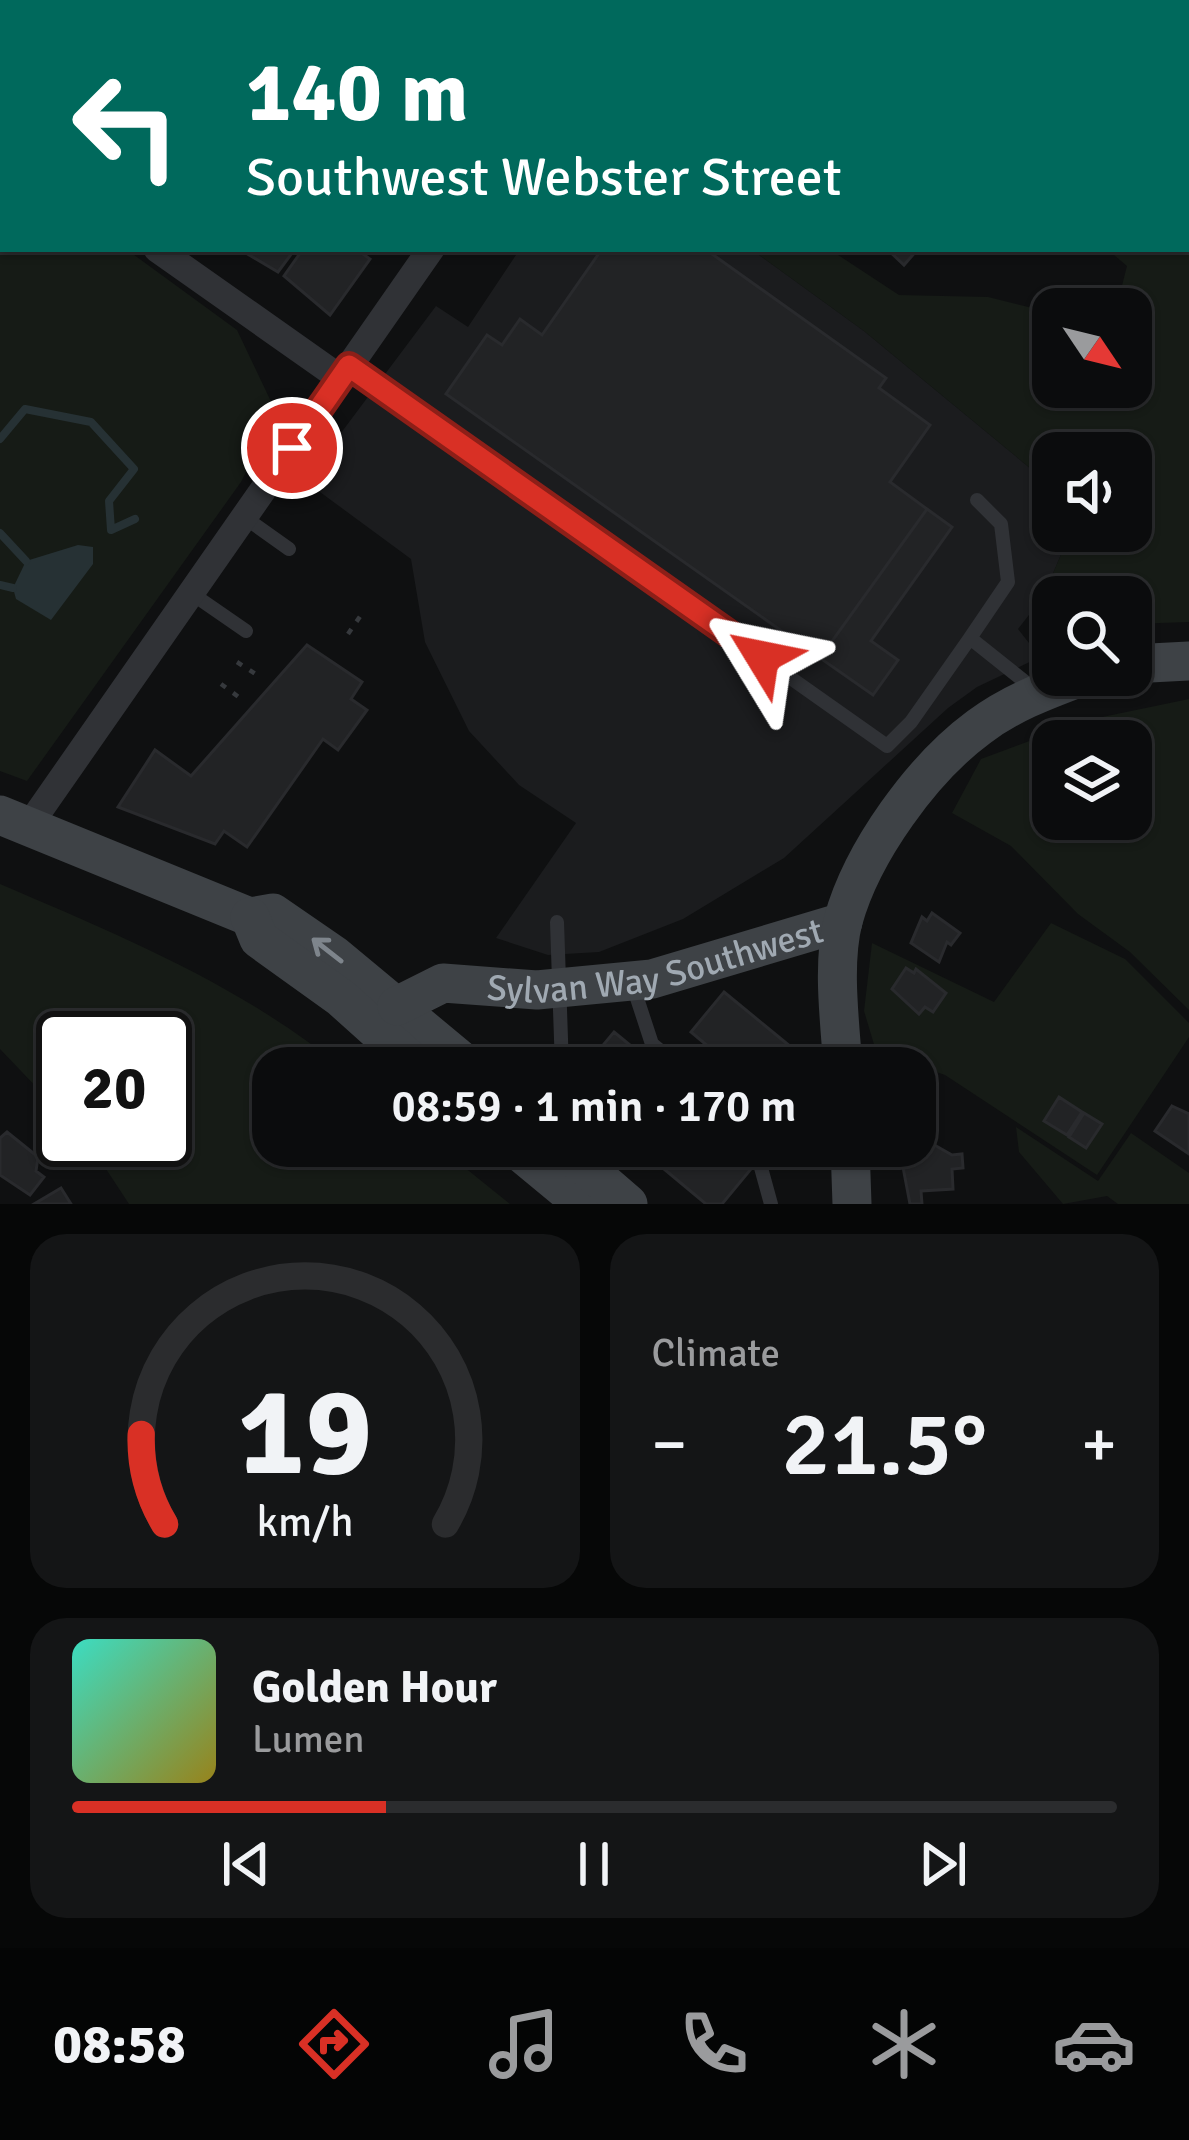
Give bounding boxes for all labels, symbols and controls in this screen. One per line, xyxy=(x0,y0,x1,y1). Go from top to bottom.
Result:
text: 140 m xyxy=(246,41,468,145)
icon: left xyxy=(48,48,204,204)
text: Southwest Webster Street xyxy=(246,144,842,211)
north arrow xyxy=(1032,288,1152,408)
map controls xyxy=(1032,288,1152,840)
pin xyxy=(241,397,343,499)
icon: arrive xyxy=(259,415,325,481)
button: sound xyxy=(1032,432,1152,552)
button: search xyxy=(1032,576,1152,696)
position arrow xyxy=(699,594,825,720)
button: layers xyxy=(1032,720,1152,840)
street label: Sylvan Way Southwest xyxy=(485,908,828,1014)
one-way arrow xyxy=(312,937,344,964)
speed limit sign: 20 xyxy=(36,1011,192,1167)
text: 08:59 · 1 min · 170 m xyxy=(392,1079,796,1134)
text: Climate xyxy=(652,1329,780,1377)
text: 19 xyxy=(237,1356,372,1509)
text: 21.5° xyxy=(782,1389,987,1500)
text: − xyxy=(652,1404,687,1485)
text: + xyxy=(1081,1404,1117,1485)
text: km/h xyxy=(256,1496,353,1549)
text: Golden Hour xyxy=(252,1660,497,1715)
text: Lumen xyxy=(252,1715,365,1763)
icon: previous xyxy=(213,1831,279,1897)
icon: pause xyxy=(561,1831,627,1897)
icon: next xyxy=(910,1831,976,1897)
icon: directions xyxy=(292,2002,376,2086)
icon: music xyxy=(482,2002,566,2086)
icon: phone xyxy=(672,2002,756,2086)
icon: climate xyxy=(862,2002,946,2086)
icon: car xyxy=(1052,2002,1136,2086)
text: 08:58 xyxy=(53,2011,186,2078)

